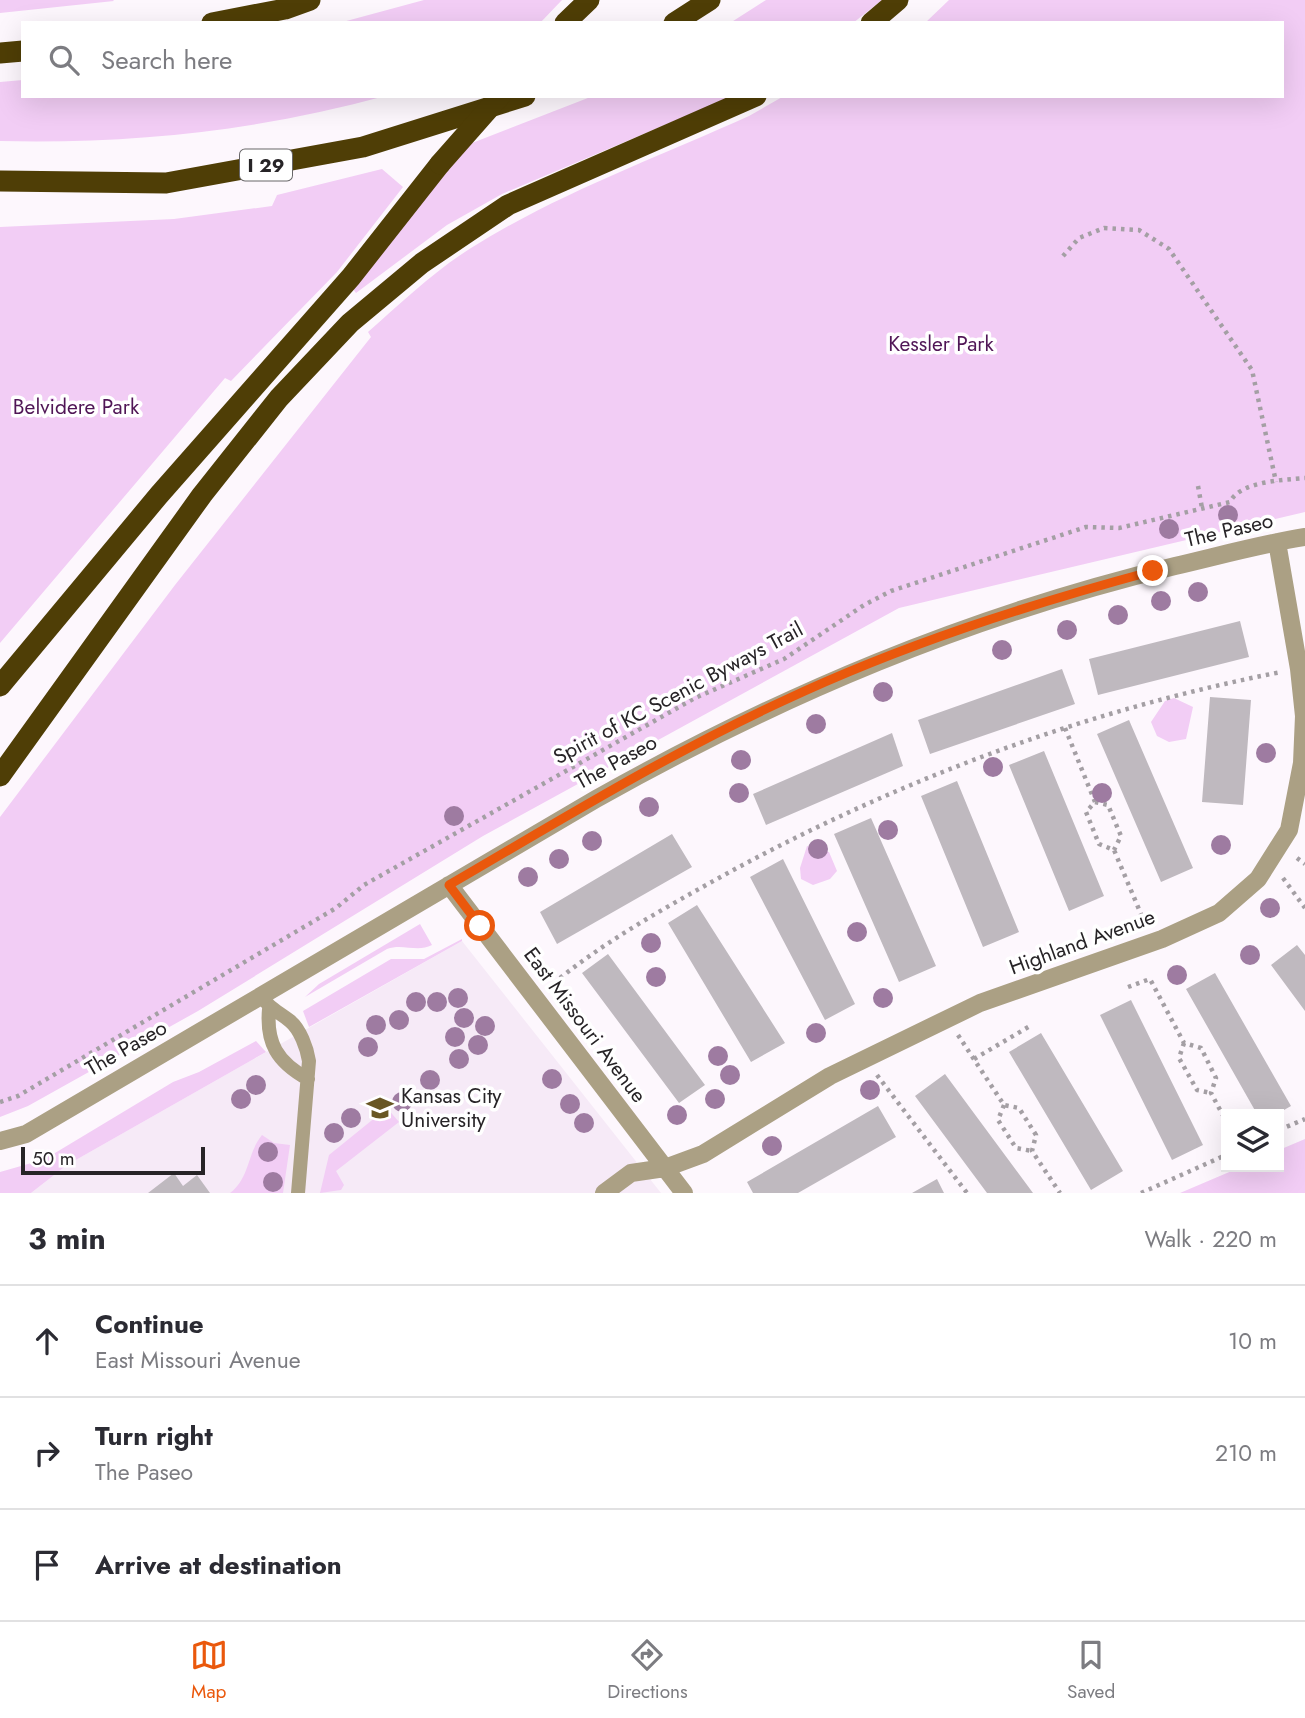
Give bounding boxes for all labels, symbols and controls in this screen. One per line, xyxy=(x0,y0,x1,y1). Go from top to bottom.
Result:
search box xyxy=(21,21,1284,98)
icon: search xyxy=(45,41,83,79)
text: Search here xyxy=(101,41,233,79)
road number: I 29 xyxy=(240,150,292,181)
park label: Kessler Park xyxy=(888,329,995,359)
park label: Belvidere Park xyxy=(13,392,140,422)
street label: The Paseo xyxy=(1182,505,1276,555)
route end xyxy=(1137,555,1168,586)
street label: Spirit of KC Scenic Byways Trail xyxy=(548,614,808,772)
street label: The Paseo xyxy=(570,727,662,797)
street label: Highland Avenue xyxy=(1005,902,1159,982)
route start xyxy=(464,910,495,941)
street label: East Missouri Avenue xyxy=(517,941,654,1109)
street label: The Paseo xyxy=(80,1013,172,1083)
place label: Kansas City University xyxy=(401,1081,502,1135)
school or university icon: Kansas City University xyxy=(365,1093,395,1123)
map controls xyxy=(1221,1109,1284,1172)
button: layers xyxy=(1221,1109,1284,1172)
scale bar xyxy=(21,1144,205,1176)
text: 50 m xyxy=(32,1145,75,1172)
text: 3 min xyxy=(28,1217,106,1260)
text: Walk · 220 m xyxy=(1145,1222,1277,1256)
text: Continue xyxy=(95,1305,204,1343)
icon: ahead xyxy=(28,1322,66,1360)
text: 10 m xyxy=(1228,1324,1277,1358)
text: East Missouri Avenue xyxy=(95,1343,301,1377)
text: Turn right xyxy=(95,1417,213,1455)
icon: right xyxy=(28,1434,66,1472)
text: 210 m xyxy=(1215,1436,1277,1470)
text: The Paseo xyxy=(95,1455,193,1489)
icon: arrive xyxy=(28,1546,66,1584)
text: Arrive at destination xyxy=(95,1546,342,1584)
tab: Map xyxy=(190,1636,228,1705)
tab: Directions xyxy=(607,1636,688,1705)
tab: Saved xyxy=(1067,1636,1115,1705)

